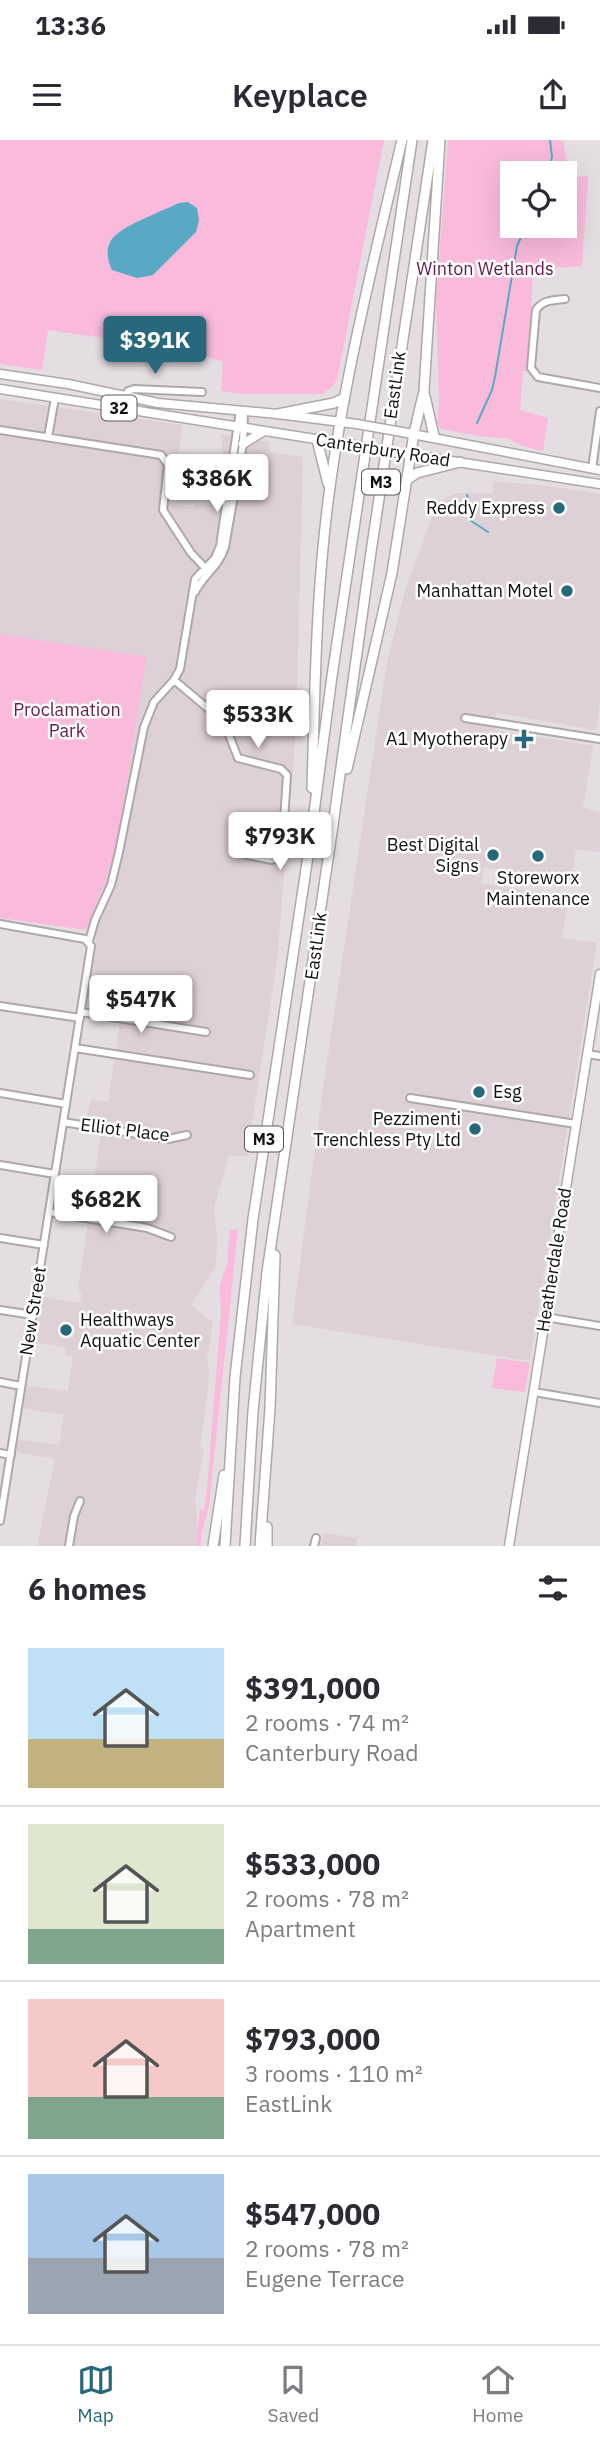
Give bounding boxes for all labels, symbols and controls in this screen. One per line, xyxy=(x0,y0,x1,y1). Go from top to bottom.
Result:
text: 13:36 xyxy=(35,8,106,42)
text: Keyplace xyxy=(232,74,368,116)
icon: menu xyxy=(28,76,66,114)
icon: share xyxy=(534,76,572,114)
map controls xyxy=(500,161,577,238)
button: locate xyxy=(500,161,577,238)
park label: Winton Wetlands xyxy=(416,257,554,280)
pin: $391K xyxy=(106,316,204,376)
text: $391K xyxy=(119,324,191,354)
street label: EastLink xyxy=(378,349,411,420)
road number: 32 xyxy=(102,396,136,420)
street label: Canterbury Road xyxy=(314,428,452,471)
pin: $386K xyxy=(168,454,266,514)
text: $386K xyxy=(181,462,253,492)
road number: M3 xyxy=(362,470,400,494)
place label: Reddy Express xyxy=(426,496,545,519)
marker: Reddy Express xyxy=(551,500,567,516)
place label: Manhattan Motel xyxy=(416,579,553,602)
marker: Manhattan Motel xyxy=(559,583,575,599)
pin: $533K xyxy=(209,690,307,750)
park label: Proclamation Park xyxy=(13,698,121,742)
text: $533K xyxy=(222,698,294,728)
place label: A1 Myotherapy xyxy=(386,727,508,750)
marker: A1 Myotherapy xyxy=(514,729,534,749)
pin: $793K xyxy=(231,812,329,872)
text: $793K xyxy=(244,820,316,850)
place label: Best Digital Signs xyxy=(387,833,479,877)
marker: Best Digital Signs xyxy=(485,847,501,863)
marker: Storeworx Maintenance xyxy=(530,848,546,864)
place label: Storeworx Maintenance xyxy=(486,866,590,910)
street label: EastLink xyxy=(299,910,332,981)
pin: $547K xyxy=(92,976,190,1035)
text: $547K xyxy=(105,983,177,1013)
place label: Esg xyxy=(493,1080,522,1103)
marker: Esg xyxy=(471,1084,487,1100)
place label: Pezzimenti Trenchless Pty Ltd xyxy=(313,1107,461,1151)
street label: Elliot Place xyxy=(79,1113,171,1146)
marker: Pezzimenti Trenchless Pty Ltd xyxy=(467,1121,483,1137)
road number: M3 xyxy=(245,1127,283,1152)
pin: $682K xyxy=(57,1176,155,1235)
text: $682K xyxy=(70,1183,142,1213)
street label: Heatherdale Road xyxy=(531,1186,576,1334)
street label: New Street xyxy=(14,1265,51,1357)
place label: Healthways Aquatic Center xyxy=(80,1308,200,1352)
marker: Healthways Aquatic Center xyxy=(58,1322,74,1338)
text: 6 homes xyxy=(28,1569,147,1608)
icon: filters xyxy=(534,1569,572,1607)
text: $391,000 xyxy=(245,1668,380,1707)
icon: home xyxy=(84,1676,168,1760)
text: 2 rooms · 74 m² xyxy=(245,1707,409,1737)
text: Canterbury Road xyxy=(245,1737,419,1767)
text: $533,000 xyxy=(245,1844,380,1883)
icon: home xyxy=(84,1852,168,1936)
text: 2 rooms · 78 m² xyxy=(245,1883,409,1913)
text: Apartment xyxy=(245,1913,356,1943)
text: $793,000 xyxy=(245,2019,380,2058)
icon: home xyxy=(84,2027,168,2111)
text: 3 rooms · 110 m² xyxy=(245,2058,423,2088)
text: EastLink xyxy=(245,2088,332,2118)
text: $547,000 xyxy=(245,2194,380,2233)
icon: home xyxy=(84,2202,168,2286)
text: 2 rooms · 78 m² xyxy=(245,2233,409,2263)
text: Eugene Terrace xyxy=(245,2263,405,2293)
tab: Map xyxy=(77,2361,115,2427)
tab: Saved xyxy=(268,2361,319,2427)
tab: Home xyxy=(472,2361,523,2427)

